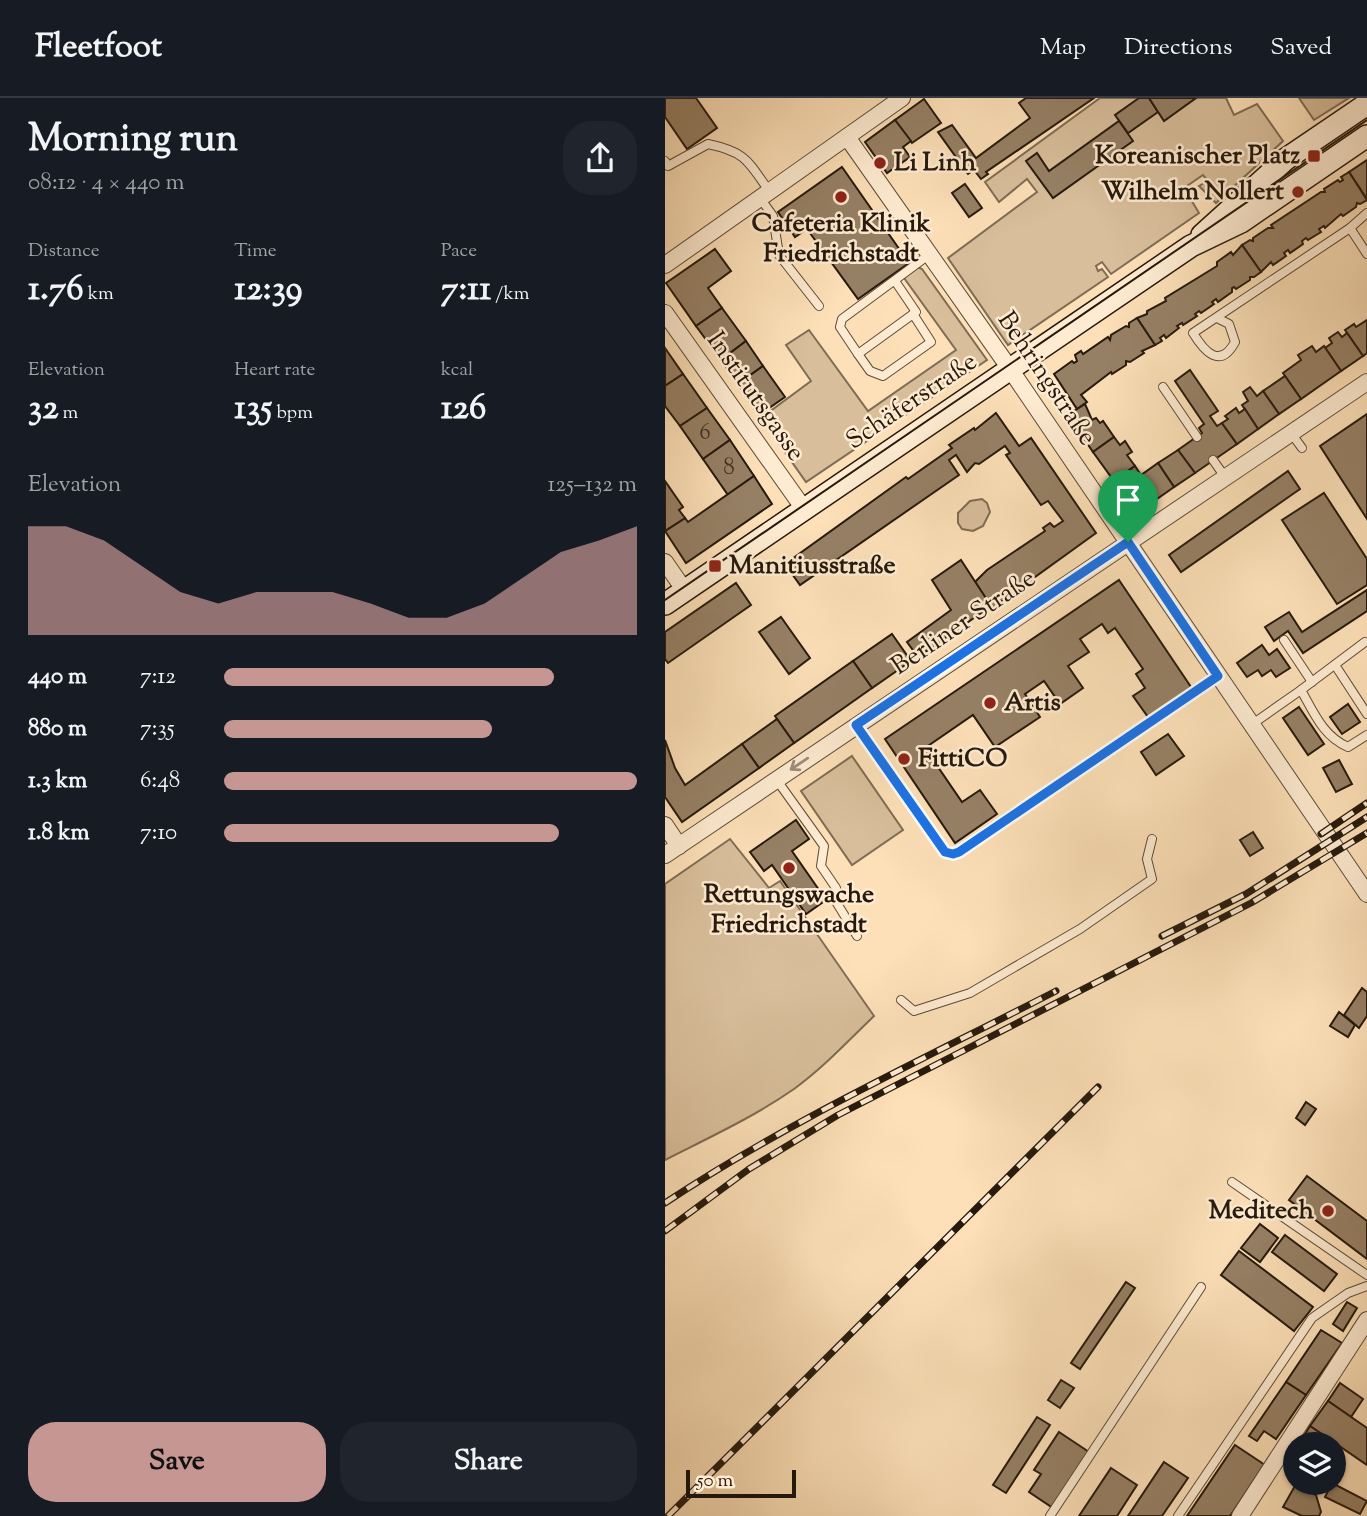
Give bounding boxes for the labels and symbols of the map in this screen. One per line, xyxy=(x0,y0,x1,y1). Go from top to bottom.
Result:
place label: Koreanischer Platz xyxy=(1095,138,1300,175)
place label: Li Linh xyxy=(894,145,977,182)
marker: Koreanischer Platz xyxy=(1306,148,1322,164)
marker: Li Linh xyxy=(872,155,888,171)
place label: Wilhelm Nollert xyxy=(1101,174,1284,211)
marker: Wilhelm Nollert xyxy=(1290,184,1306,200)
marker: Cafeteria Klinik Friedrichstadt xyxy=(833,189,849,205)
place label: Cafeteria Klinik Friedrichstadt xyxy=(751,206,931,273)
street label: Behringstraße xyxy=(987,304,1105,454)
street label: Institutsgasse xyxy=(697,325,813,469)
street label: Schäferstraße xyxy=(839,344,985,460)
house number: 6 xyxy=(699,417,711,450)
house number: 8 xyxy=(723,452,735,485)
pin xyxy=(1098,470,1158,542)
place label: Manitiusstraße xyxy=(729,548,896,585)
marker: Manitiusstraße xyxy=(707,558,723,574)
street label: Berliner Straße xyxy=(884,561,1044,685)
place label: Artis xyxy=(1004,685,1061,722)
marker: Artis xyxy=(982,695,998,711)
place label: FittiCO xyxy=(918,741,1007,778)
marker: FittiCO xyxy=(896,751,912,767)
one-way arrow xyxy=(790,757,809,771)
marker: Rettungswache Friedrichstadt xyxy=(781,860,797,876)
place label: Rettungswache Friedrichstadt xyxy=(704,877,874,944)
place label: Meditech xyxy=(1209,1193,1315,1230)
marker: Meditech xyxy=(1320,1203,1336,1219)
scale bar xyxy=(686,1467,796,1499)

